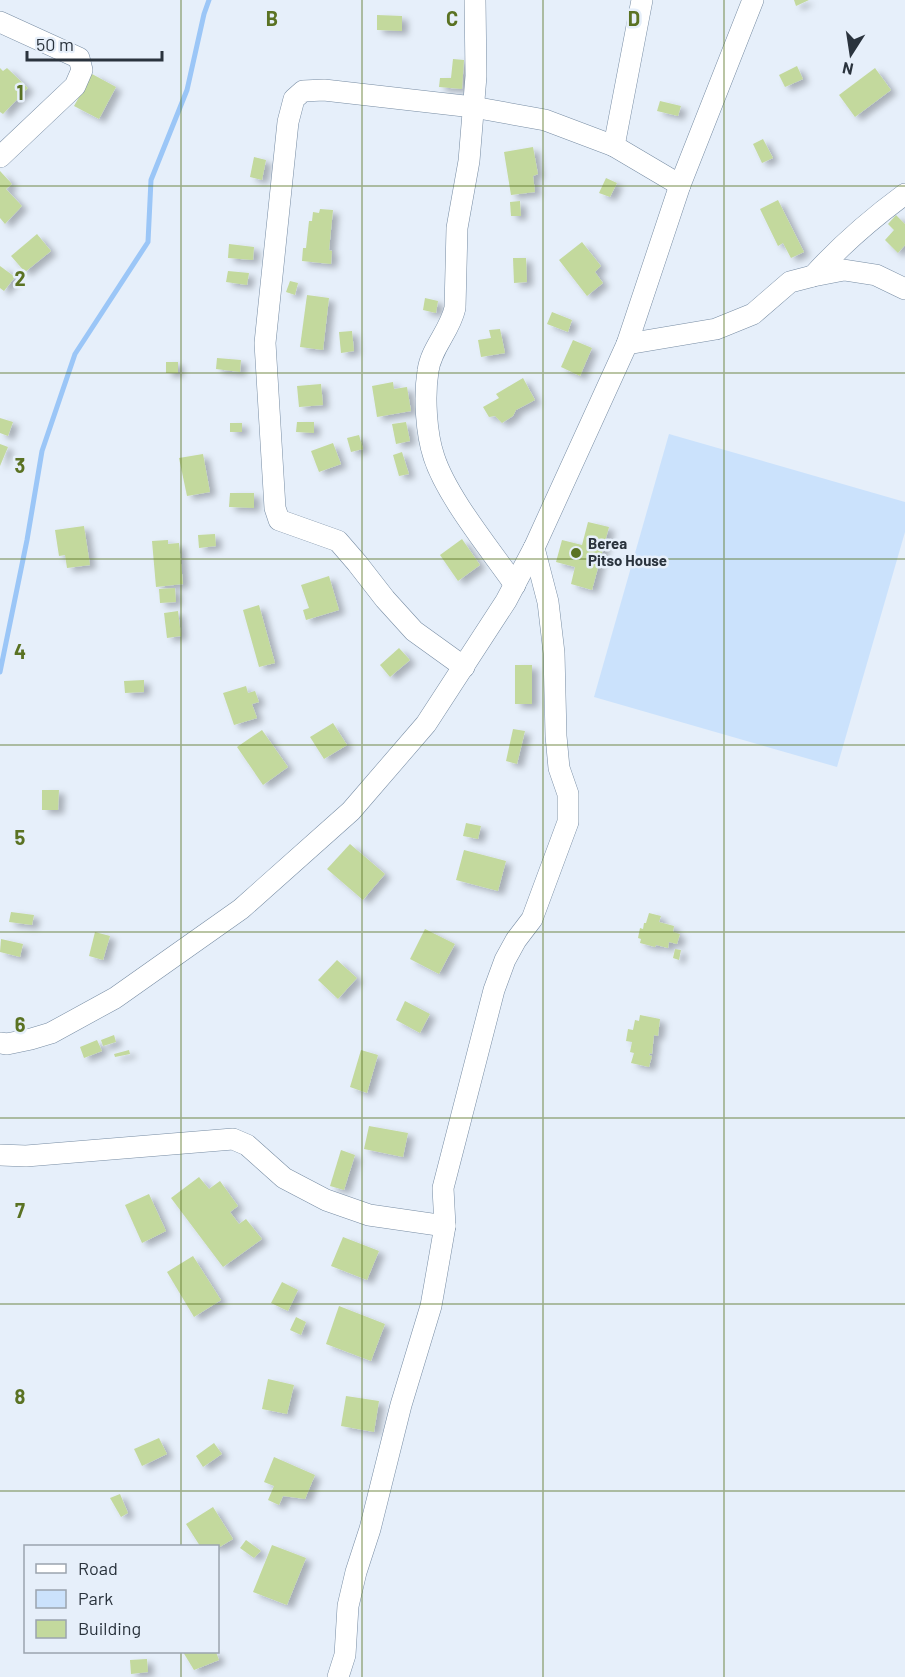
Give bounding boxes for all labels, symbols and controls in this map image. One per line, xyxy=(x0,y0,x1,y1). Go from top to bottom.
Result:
text: B xyxy=(266,6,278,30)
text: C xyxy=(446,6,458,30)
text: D xyxy=(628,6,640,30)
scale bar xyxy=(27,24,162,62)
north arrow xyxy=(821,24,881,84)
text: 50 m xyxy=(36,33,74,55)
text: N xyxy=(841,59,855,80)
text: 1 xyxy=(16,80,24,104)
text: 2 xyxy=(14,266,26,290)
text: 3 xyxy=(15,453,25,477)
place label: Berea Pitso House xyxy=(588,534,667,569)
marker: Berea Pitso House xyxy=(569,546,583,560)
text: 4 xyxy=(14,639,26,663)
text: 5 xyxy=(15,825,26,849)
text: 6 xyxy=(15,1012,26,1036)
text: 7 xyxy=(15,1198,25,1222)
text: 8 xyxy=(15,1384,26,1408)
legend xyxy=(24,1545,219,1653)
text: Road xyxy=(78,1557,118,1579)
text: Park xyxy=(78,1587,113,1609)
text: Building xyxy=(78,1617,141,1639)

